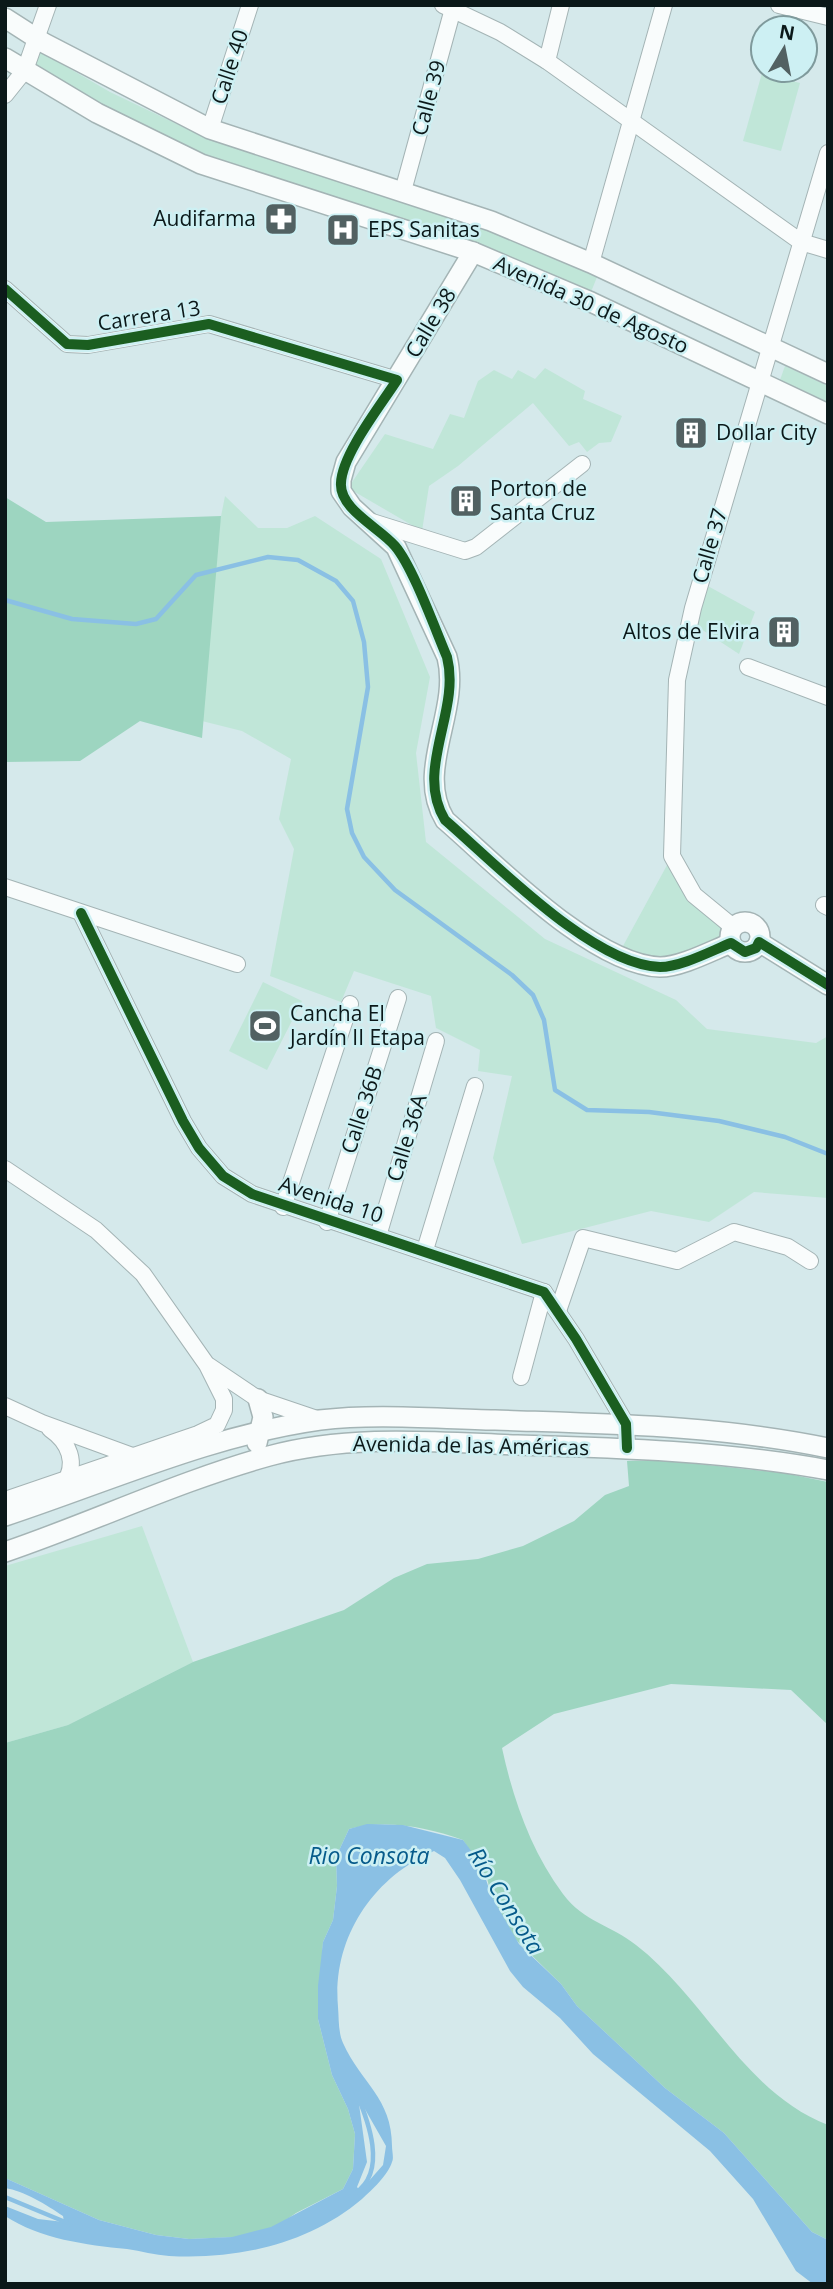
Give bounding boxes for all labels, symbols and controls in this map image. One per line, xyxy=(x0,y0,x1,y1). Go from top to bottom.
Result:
north arrow xyxy=(749,14,819,84)
text: N xyxy=(777,18,797,46)
street label: Calle 40 xyxy=(204,26,254,108)
street label: Calle 39 xyxy=(405,57,451,138)
pharmacy icon: Audifarma xyxy=(262,200,300,238)
place label: Audifarma xyxy=(153,204,256,232)
hospital icon: EPS Sanitas xyxy=(324,211,362,249)
place label: EPS Sanitas xyxy=(368,215,480,243)
street label: Avenida 30 de Agosto xyxy=(489,248,693,360)
street label: Calle 38 xyxy=(398,282,462,363)
street label: Carrera 13 xyxy=(96,293,202,337)
building icon: Dollar City xyxy=(672,414,710,452)
place label: Dollar City xyxy=(716,418,817,446)
place label: Porton de Santa Cruz xyxy=(490,474,595,526)
building icon: Porton de Santa Cruz xyxy=(447,482,485,520)
street label: Calle 37 xyxy=(685,505,733,586)
building icon: Altos de Elvira xyxy=(765,613,803,651)
place label: Altos de Elvira xyxy=(623,617,760,645)
place label: Cancha El Jardín II Etapa xyxy=(288,999,425,1051)
sports icon: Cancha El Jardín II Etapa xyxy=(246,1007,284,1045)
street label: Calle 36B xyxy=(334,1062,388,1157)
street label: Calle 36A xyxy=(379,1090,433,1185)
street label: Avenida 10 xyxy=(276,1169,387,1229)
street label: Avenida de las Américas xyxy=(353,1429,589,1461)
water label: Rio Consota xyxy=(308,1839,430,1871)
water label: Río Consota xyxy=(461,1841,552,1960)

